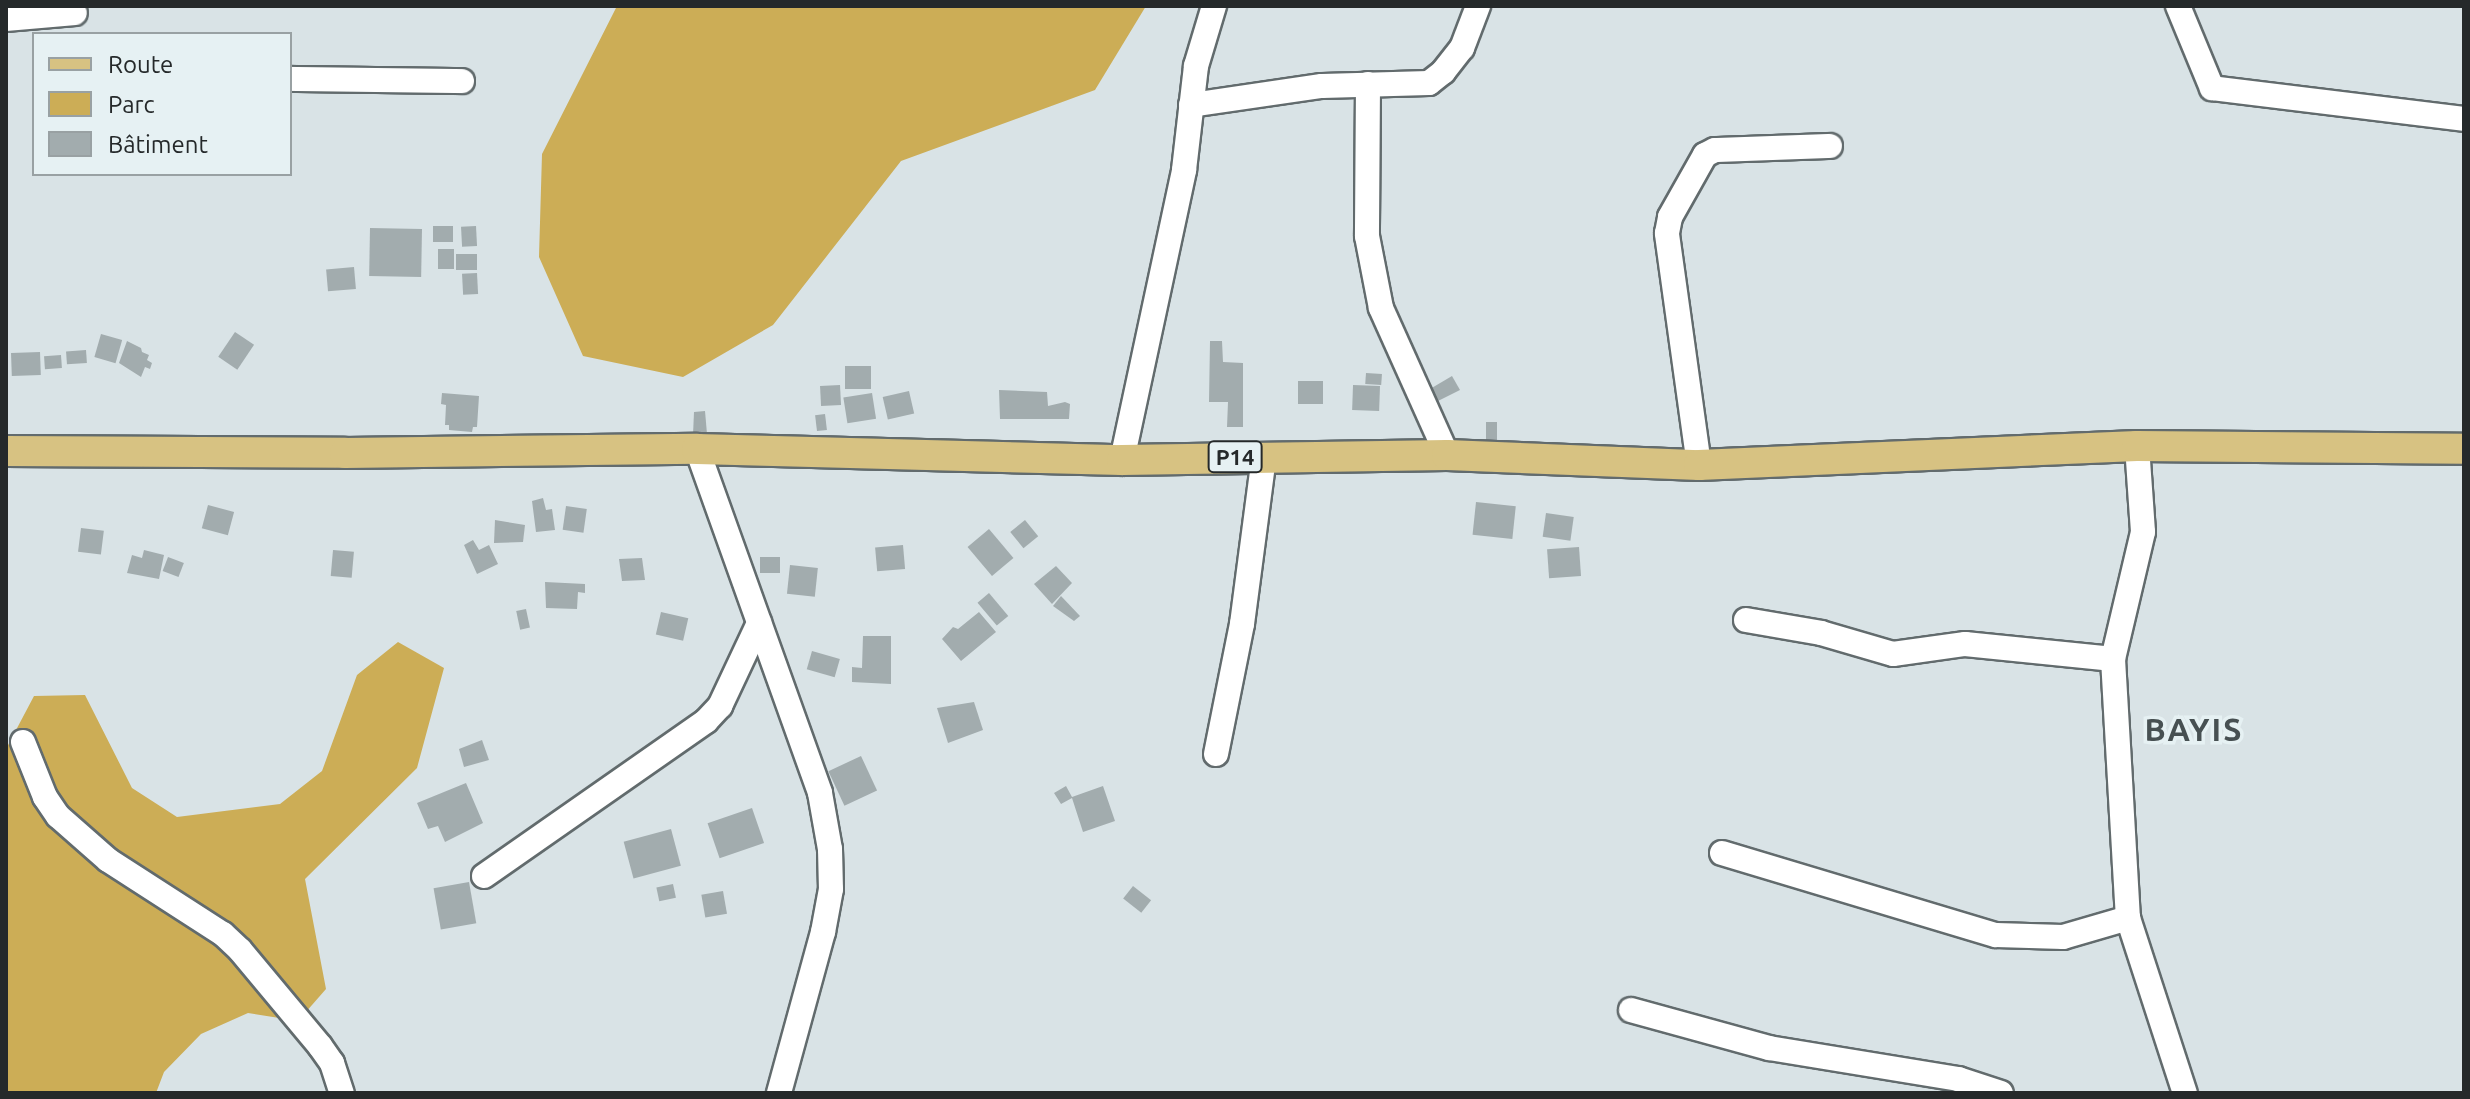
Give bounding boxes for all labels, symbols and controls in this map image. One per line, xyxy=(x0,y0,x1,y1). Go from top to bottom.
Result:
legend xyxy=(32,32,292,176)
text: Route xyxy=(108,51,173,78)
text: Parc xyxy=(108,91,155,118)
text: Bâtiment xyxy=(108,131,208,158)
road number: P14 xyxy=(1207,439,1263,475)
district label: BAYIS xyxy=(2145,710,2243,748)

